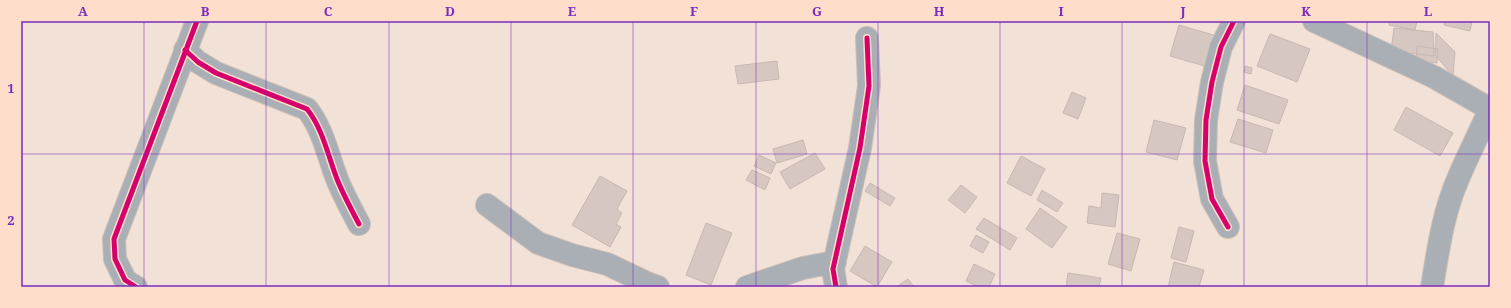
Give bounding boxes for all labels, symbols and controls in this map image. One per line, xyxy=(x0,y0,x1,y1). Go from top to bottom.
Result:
text: A xyxy=(78,2,88,20)
text: B xyxy=(201,2,210,20)
text: C xyxy=(324,2,333,20)
text: D xyxy=(445,2,455,20)
text: E xyxy=(568,2,577,20)
text: F xyxy=(690,2,698,20)
text: G xyxy=(812,2,822,20)
text: H xyxy=(934,2,945,20)
text: I xyxy=(1058,2,1064,20)
text: J xyxy=(1179,2,1186,20)
text: K xyxy=(1301,2,1311,20)
text: L xyxy=(1424,2,1433,20)
text: 1 xyxy=(7,79,15,97)
text: 2 xyxy=(7,211,15,229)

